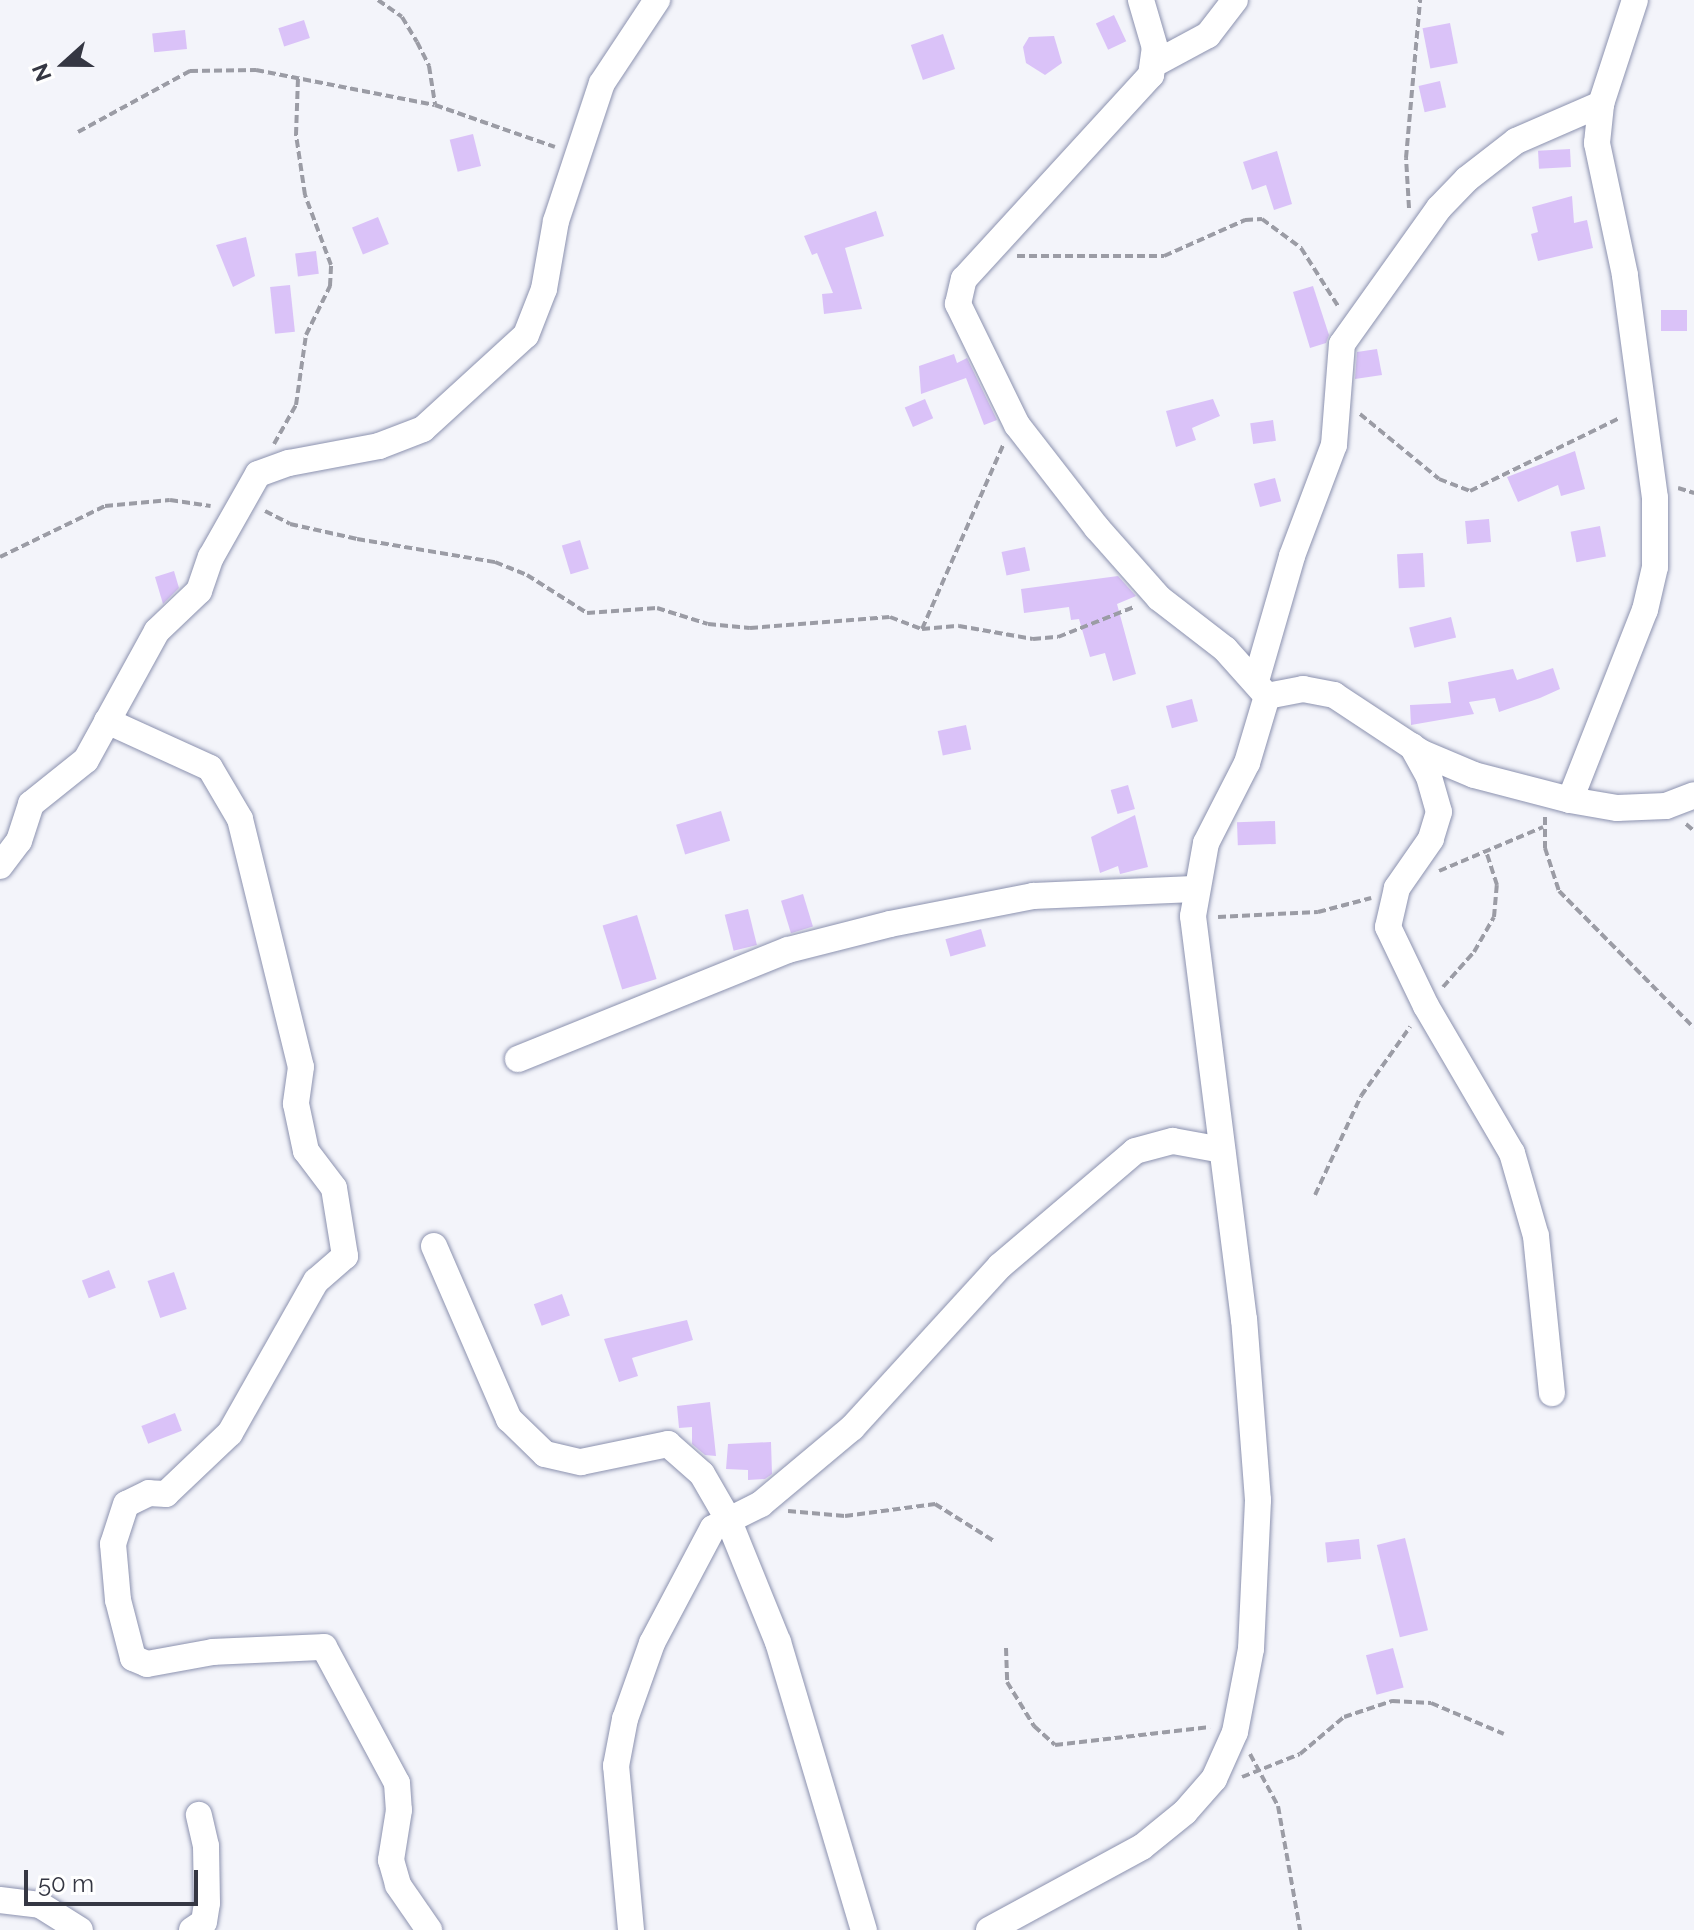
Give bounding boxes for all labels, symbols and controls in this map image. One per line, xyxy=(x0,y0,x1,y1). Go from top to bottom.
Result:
north arrow xyxy=(24,24,104,104)
text: N xyxy=(26,60,57,85)
scale bar xyxy=(28,1854,202,1904)
text: 50 m xyxy=(38,1869,94,1898)

